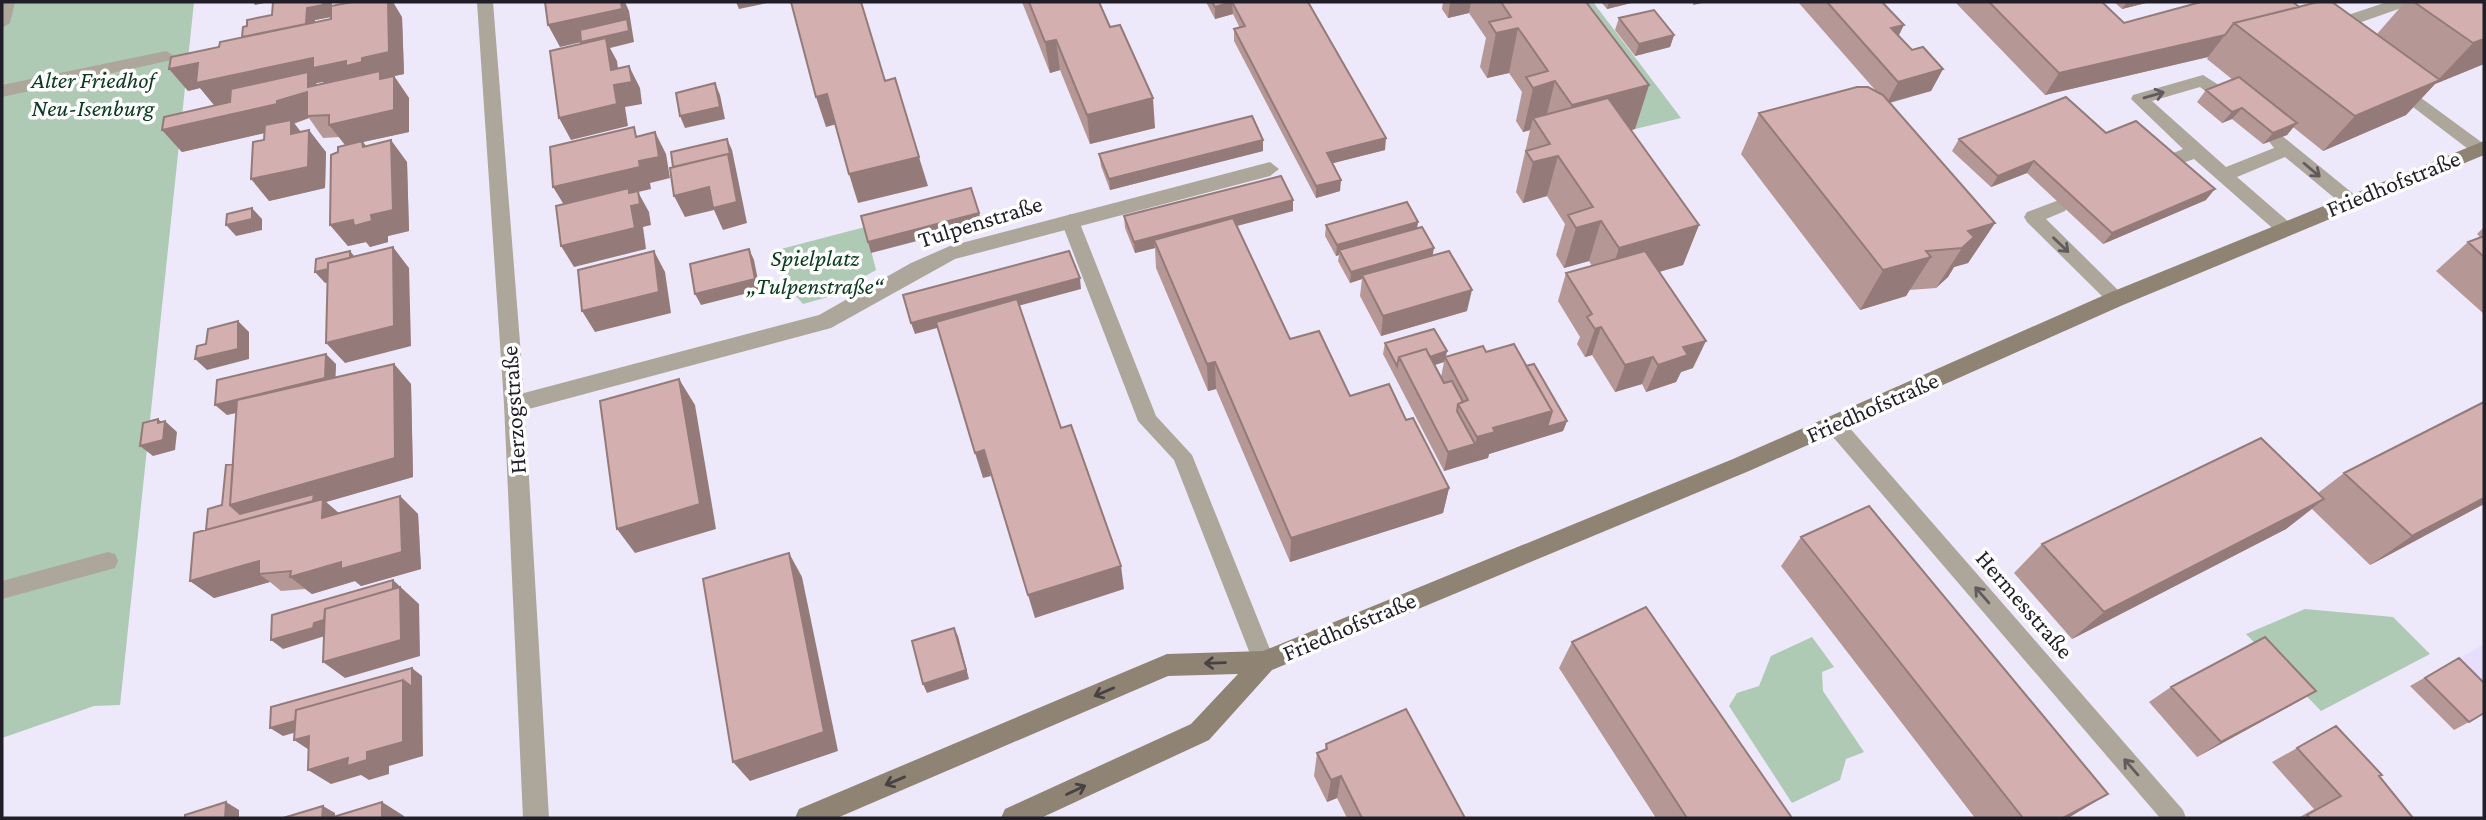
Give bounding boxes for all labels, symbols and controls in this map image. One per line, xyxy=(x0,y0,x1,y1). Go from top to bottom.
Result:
park label: Alter Friedhof Neu-Isenburg xyxy=(30,66,159,121)
one-way arrow xyxy=(2143,87,2165,100)
street label: Friedhofstraße xyxy=(2322,144,2464,222)
one-way arrow xyxy=(2303,162,2321,178)
street label: Tulpenstraße xyxy=(915,189,1045,253)
one-way arrow xyxy=(2052,236,2069,253)
park label: Spielplatz „Tulpenstraße“ xyxy=(746,244,885,299)
street label: Herzogstraße xyxy=(495,345,531,475)
street label: Friedhofstraße xyxy=(1802,366,1942,448)
street label: Hermesstraße xyxy=(1971,544,2079,664)
street label: Friedhofstraße xyxy=(1278,586,1420,666)
one-way arrow xyxy=(1974,586,1990,604)
one-way arrow xyxy=(1204,657,1227,670)
one-way arrow xyxy=(1094,686,1115,699)
one-way arrow xyxy=(2123,758,2139,776)
one-way arrow xyxy=(885,775,906,788)
one-way arrow xyxy=(1065,782,1086,796)

